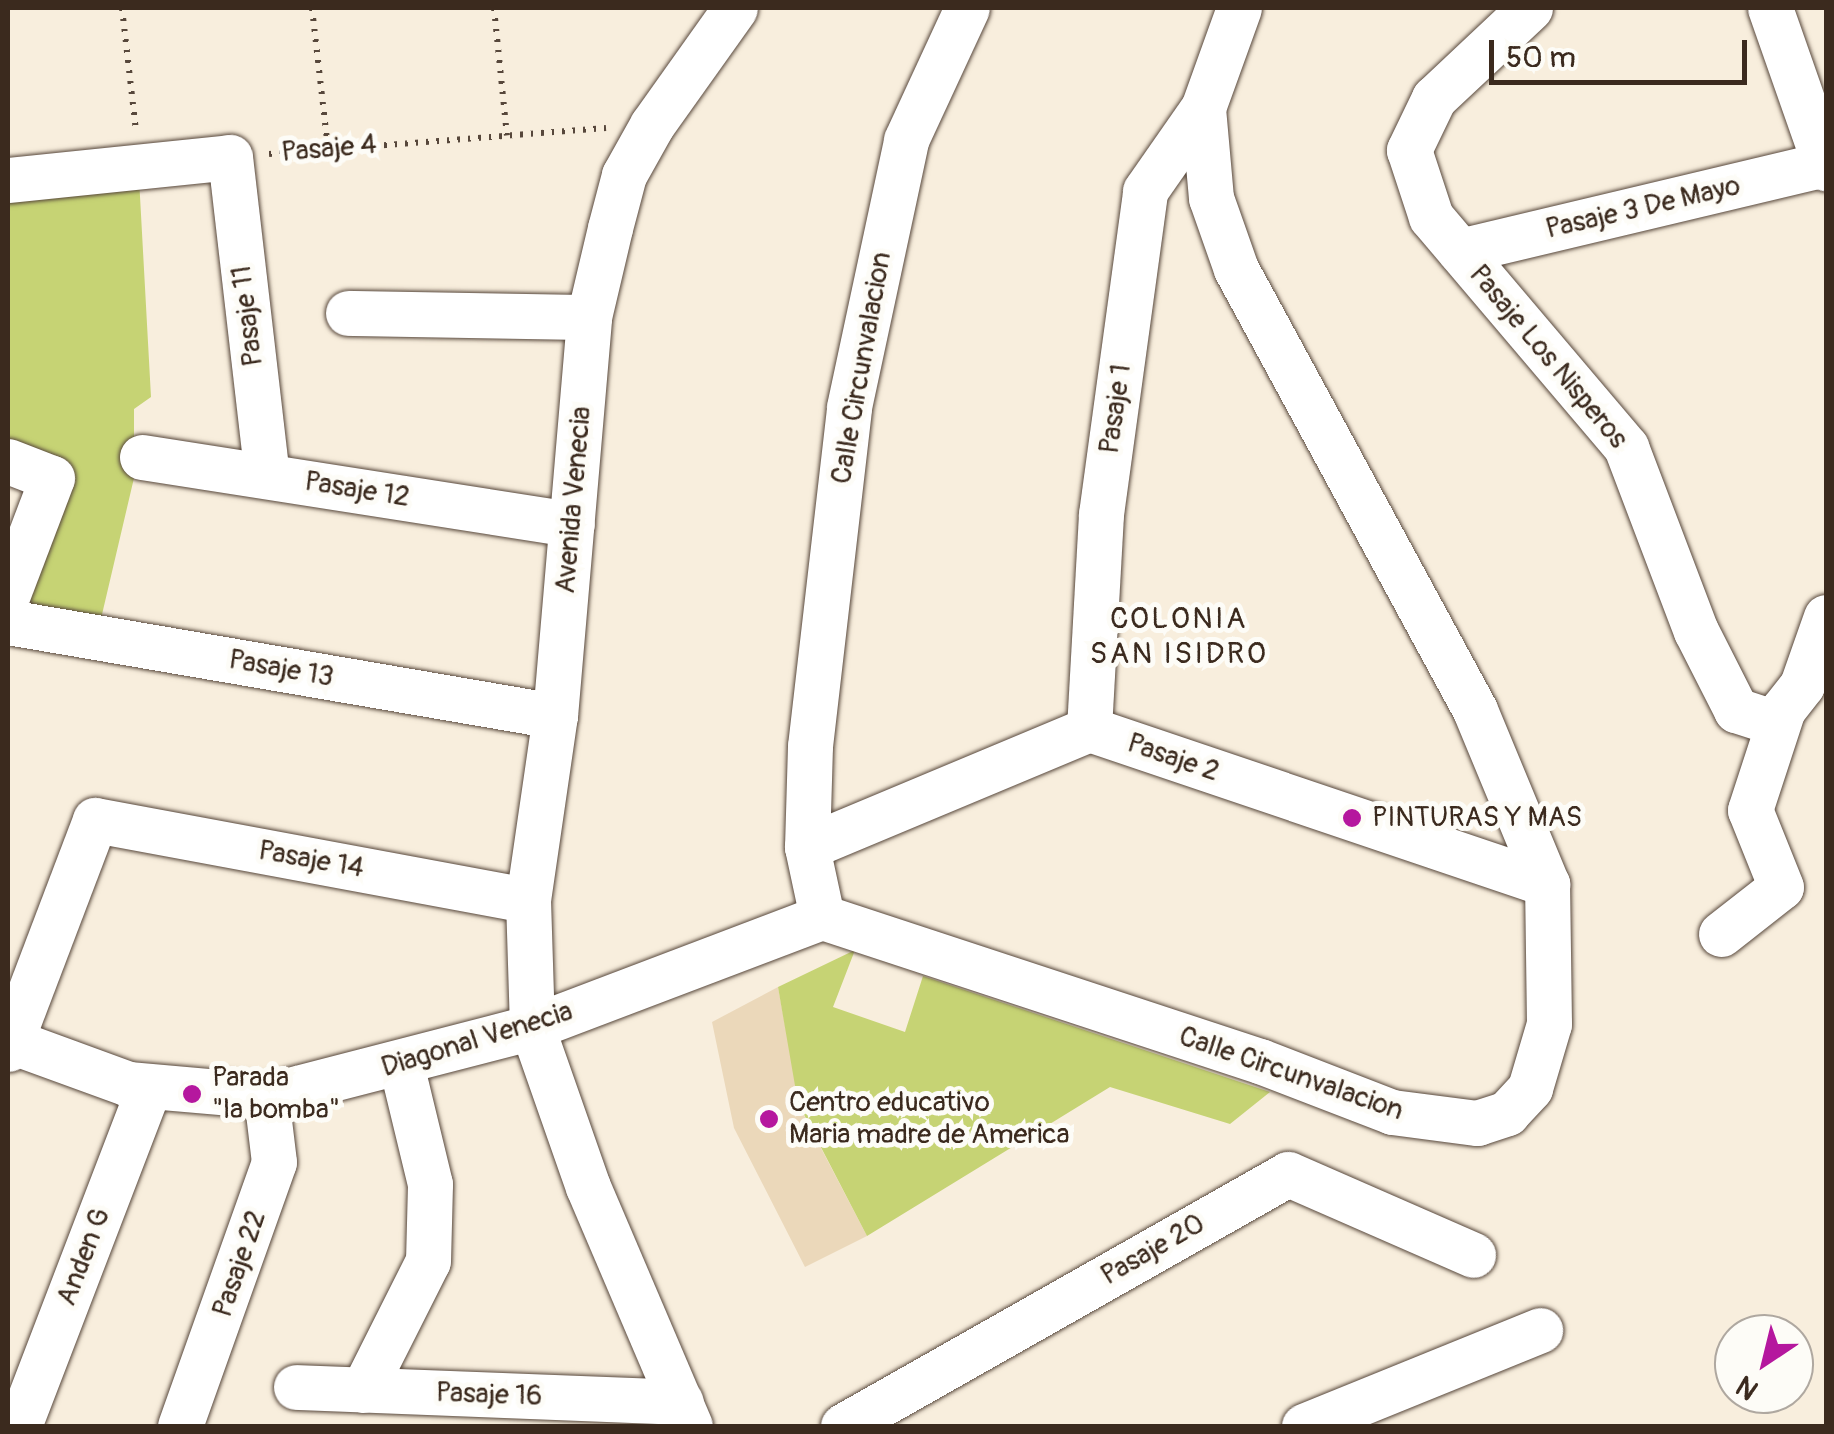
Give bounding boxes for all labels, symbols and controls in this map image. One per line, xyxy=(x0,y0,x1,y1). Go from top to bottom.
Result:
scale bar xyxy=(1494,20,1752,82)
text: 50 m xyxy=(1506,39,1576,76)
street label: Pasaje 4 xyxy=(280,128,378,170)
street label: Pasaje 3 De Mayo xyxy=(1543,169,1743,247)
street label: Calle Circunvalacion xyxy=(825,249,899,487)
street label: Pasaje Los Nisperos xyxy=(1462,258,1634,456)
street label: Pasaje 11 xyxy=(225,264,271,368)
street label: Pasaje 1 xyxy=(1093,362,1139,456)
street label: Avenida Venecia xyxy=(549,405,599,595)
street label: Pasaje 12 xyxy=(302,465,412,515)
district label: COLONIA SAN ISIDRO xyxy=(1090,601,1268,672)
street label: Pasaje 13 xyxy=(226,643,336,695)
street label: Pasaje 2 xyxy=(1123,727,1223,789)
place label: PINTURAS Y MAS xyxy=(1372,801,1582,835)
marker: PINTURAS Y MAS xyxy=(1341,807,1363,829)
street label: Pasaje 14 xyxy=(256,834,366,886)
street label: Diagonal Venecia xyxy=(377,995,577,1085)
street label: Calle Circunvalacion xyxy=(1174,1020,1408,1128)
place label: Parada "la bomba" xyxy=(212,1061,340,1127)
marker: Parada "la bomba" xyxy=(181,1083,203,1105)
place label: Centro educativo Maria madre de America xyxy=(789,1086,1070,1152)
marker: Centro educativo Maria madre de America xyxy=(758,1108,780,1130)
street label: Anden G xyxy=(50,1203,118,1311)
street label: Pasaje 22 xyxy=(206,1206,274,1322)
street label: Pasaje 20 xyxy=(1095,1207,1211,1293)
north arrow xyxy=(1714,1314,1814,1414)
text: N xyxy=(1730,1368,1765,1407)
street label: Pasaje 16 xyxy=(435,1376,543,1414)

